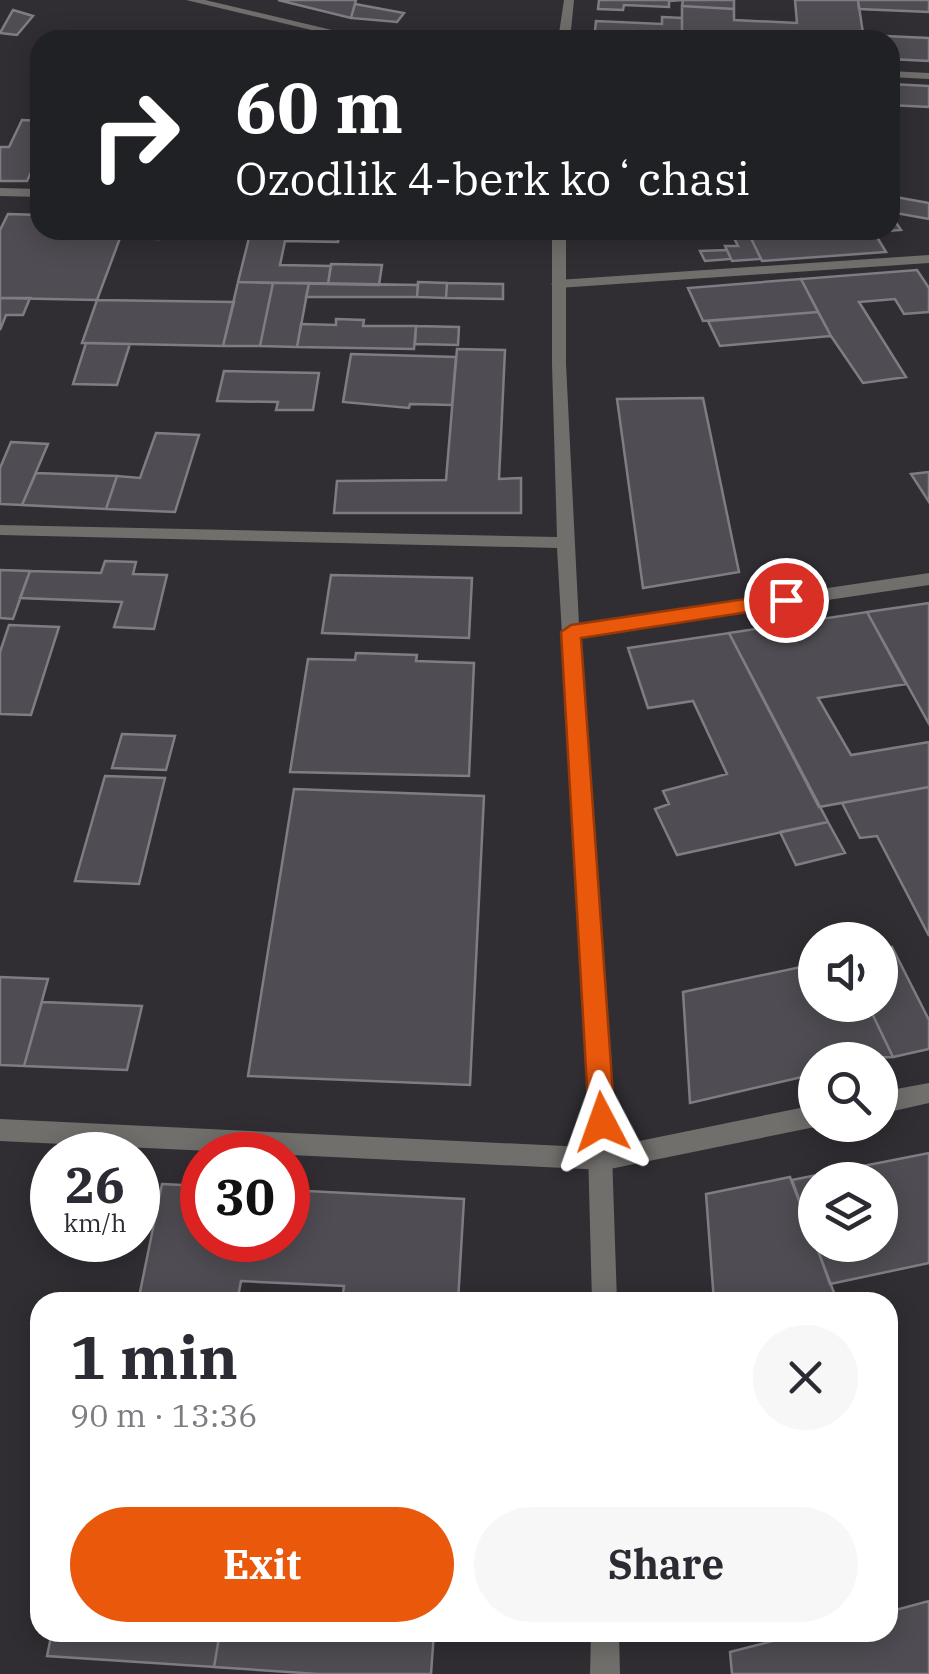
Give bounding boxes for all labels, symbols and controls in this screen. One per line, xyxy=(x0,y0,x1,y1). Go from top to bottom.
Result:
text: 60 m xyxy=(235,61,403,152)
icon: right xyxy=(70,70,200,200)
text: Ozodlik 4-berk koʻchasi xyxy=(235,149,750,207)
pin xyxy=(744,558,829,643)
icon: arrive xyxy=(759,573,814,628)
map controls xyxy=(798,922,898,1262)
button: sound xyxy=(798,922,898,1022)
button: search xyxy=(798,1042,898,1142)
position arrow xyxy=(550,1070,654,1174)
speed limit sign: 30 xyxy=(180,1132,310,1262)
text: 26 xyxy=(65,1152,125,1217)
button: layers xyxy=(798,1162,898,1262)
text: km/h xyxy=(63,1206,127,1239)
text: 1 min xyxy=(70,1317,238,1396)
button: close xyxy=(753,1325,858,1430)
text: 90 m · 13:36 xyxy=(70,1394,258,1436)
button: Exit xyxy=(70,1507,454,1622)
button: Share xyxy=(474,1507,858,1622)

